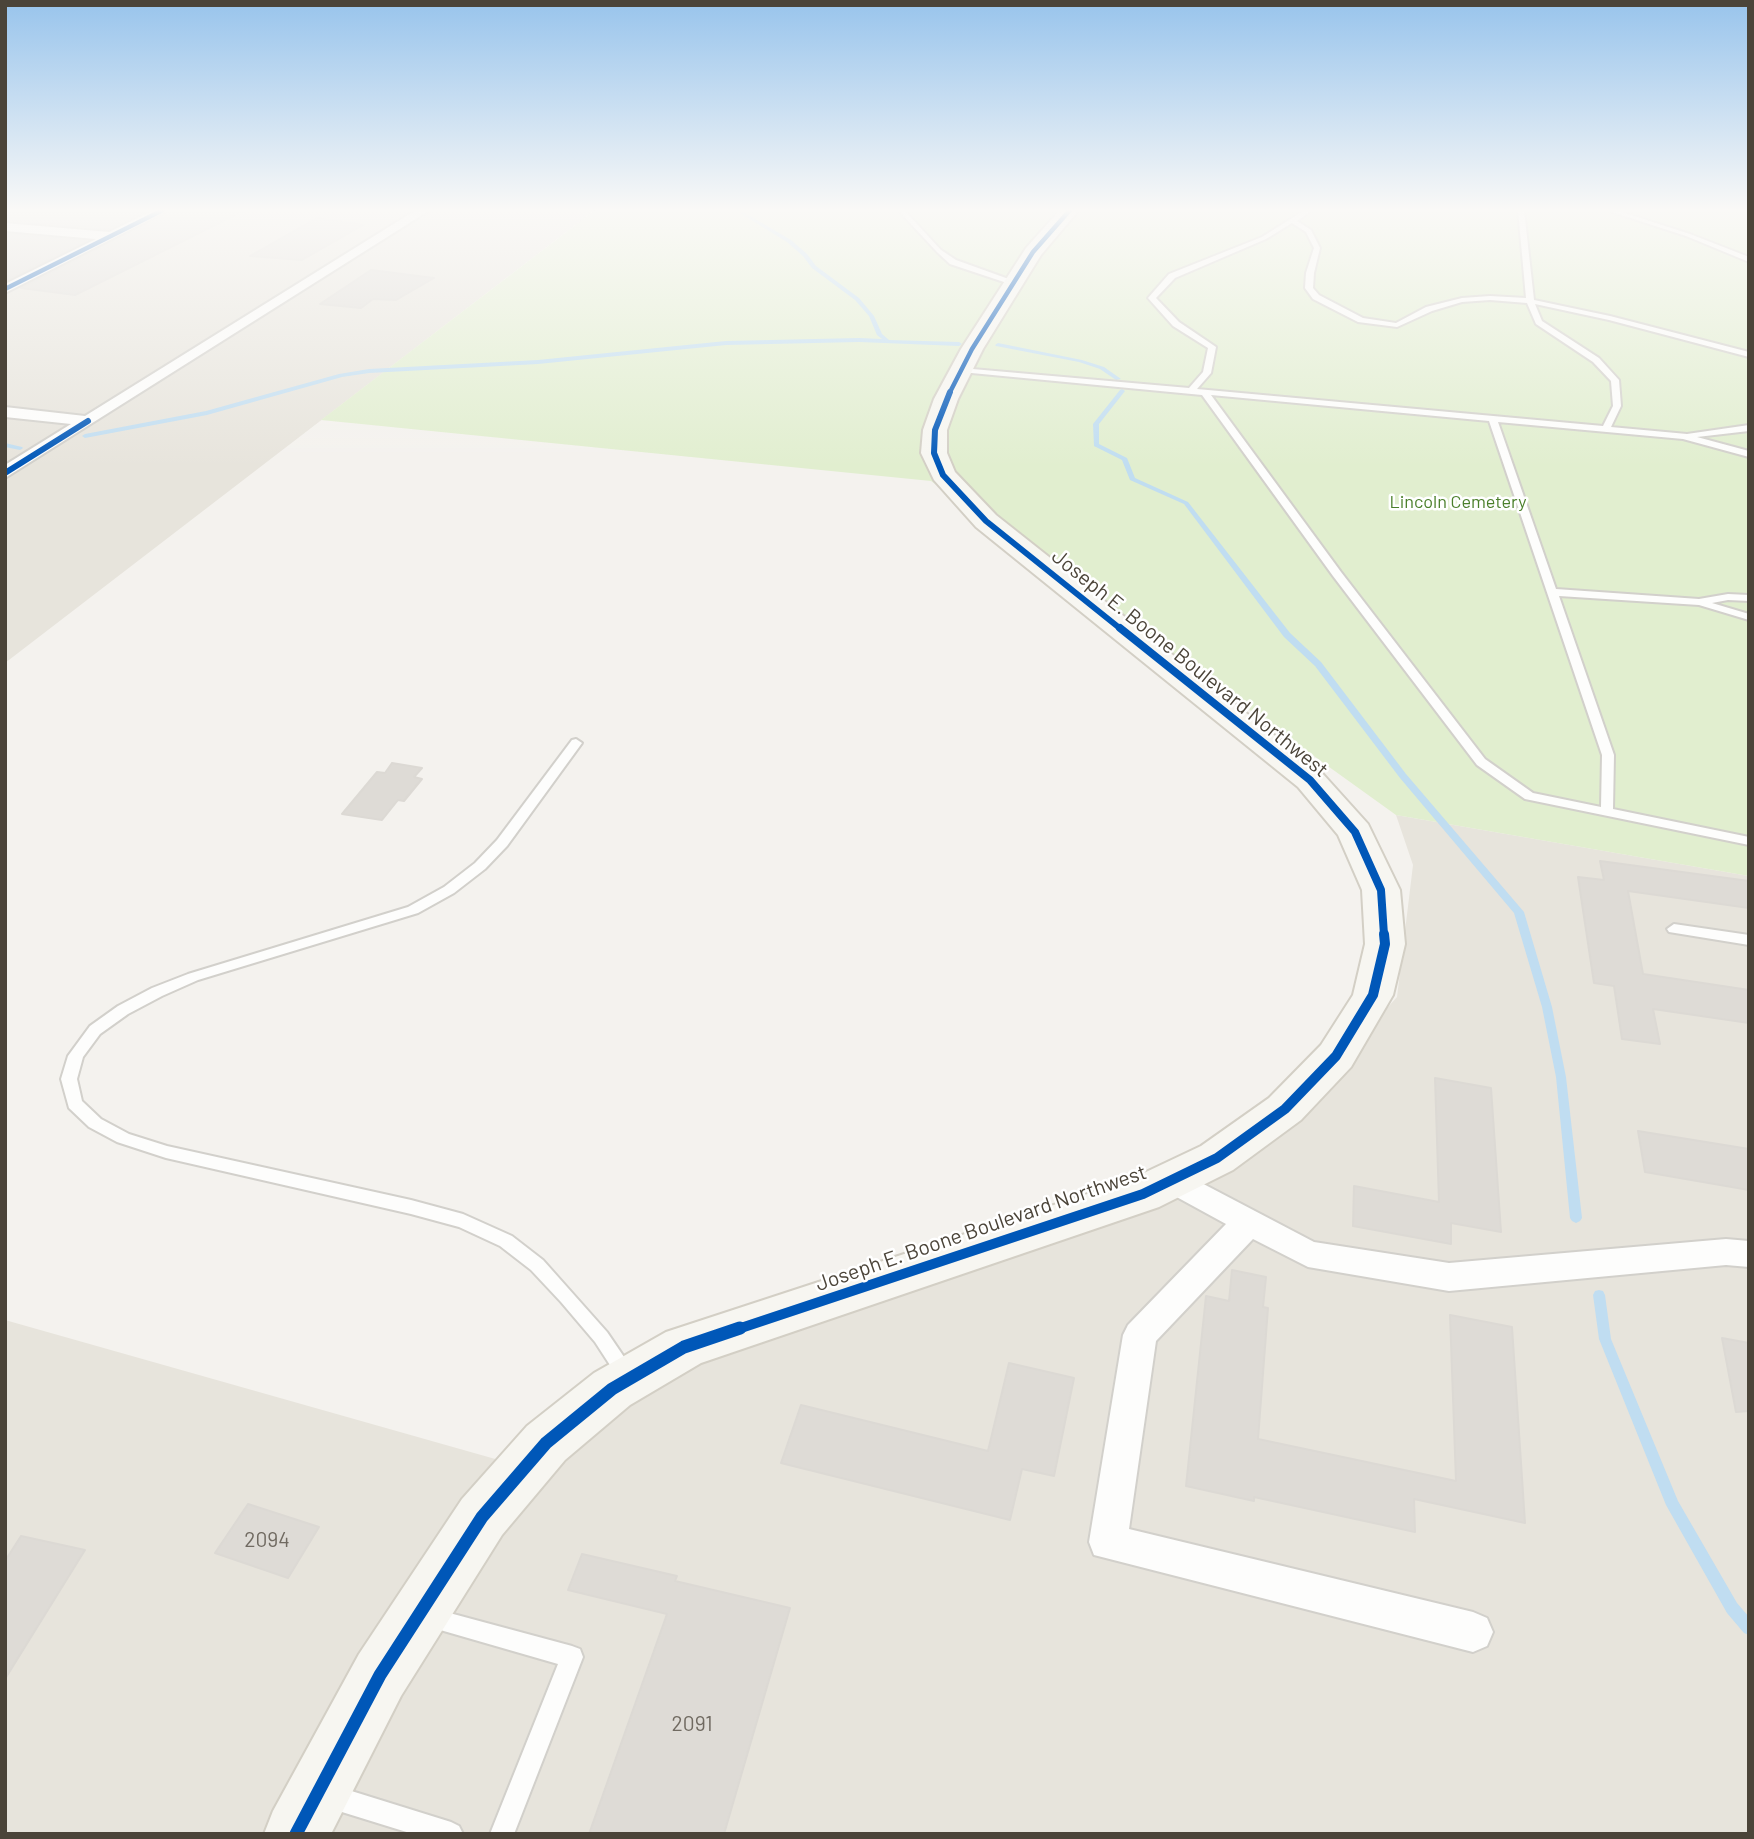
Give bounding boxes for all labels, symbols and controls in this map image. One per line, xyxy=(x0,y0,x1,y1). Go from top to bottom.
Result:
park label: Lincoln Cemetery xyxy=(1390,491,1526,513)
street label: Joseph E. Boone Boulevard Northwest xyxy=(1047,544,1333,782)
street label: Joseph E. Boone Boulevard Northwest xyxy=(812,1159,1150,1297)
house number: 2094 xyxy=(244,1527,290,1553)
house number: 2091 xyxy=(672,1711,712,1737)

